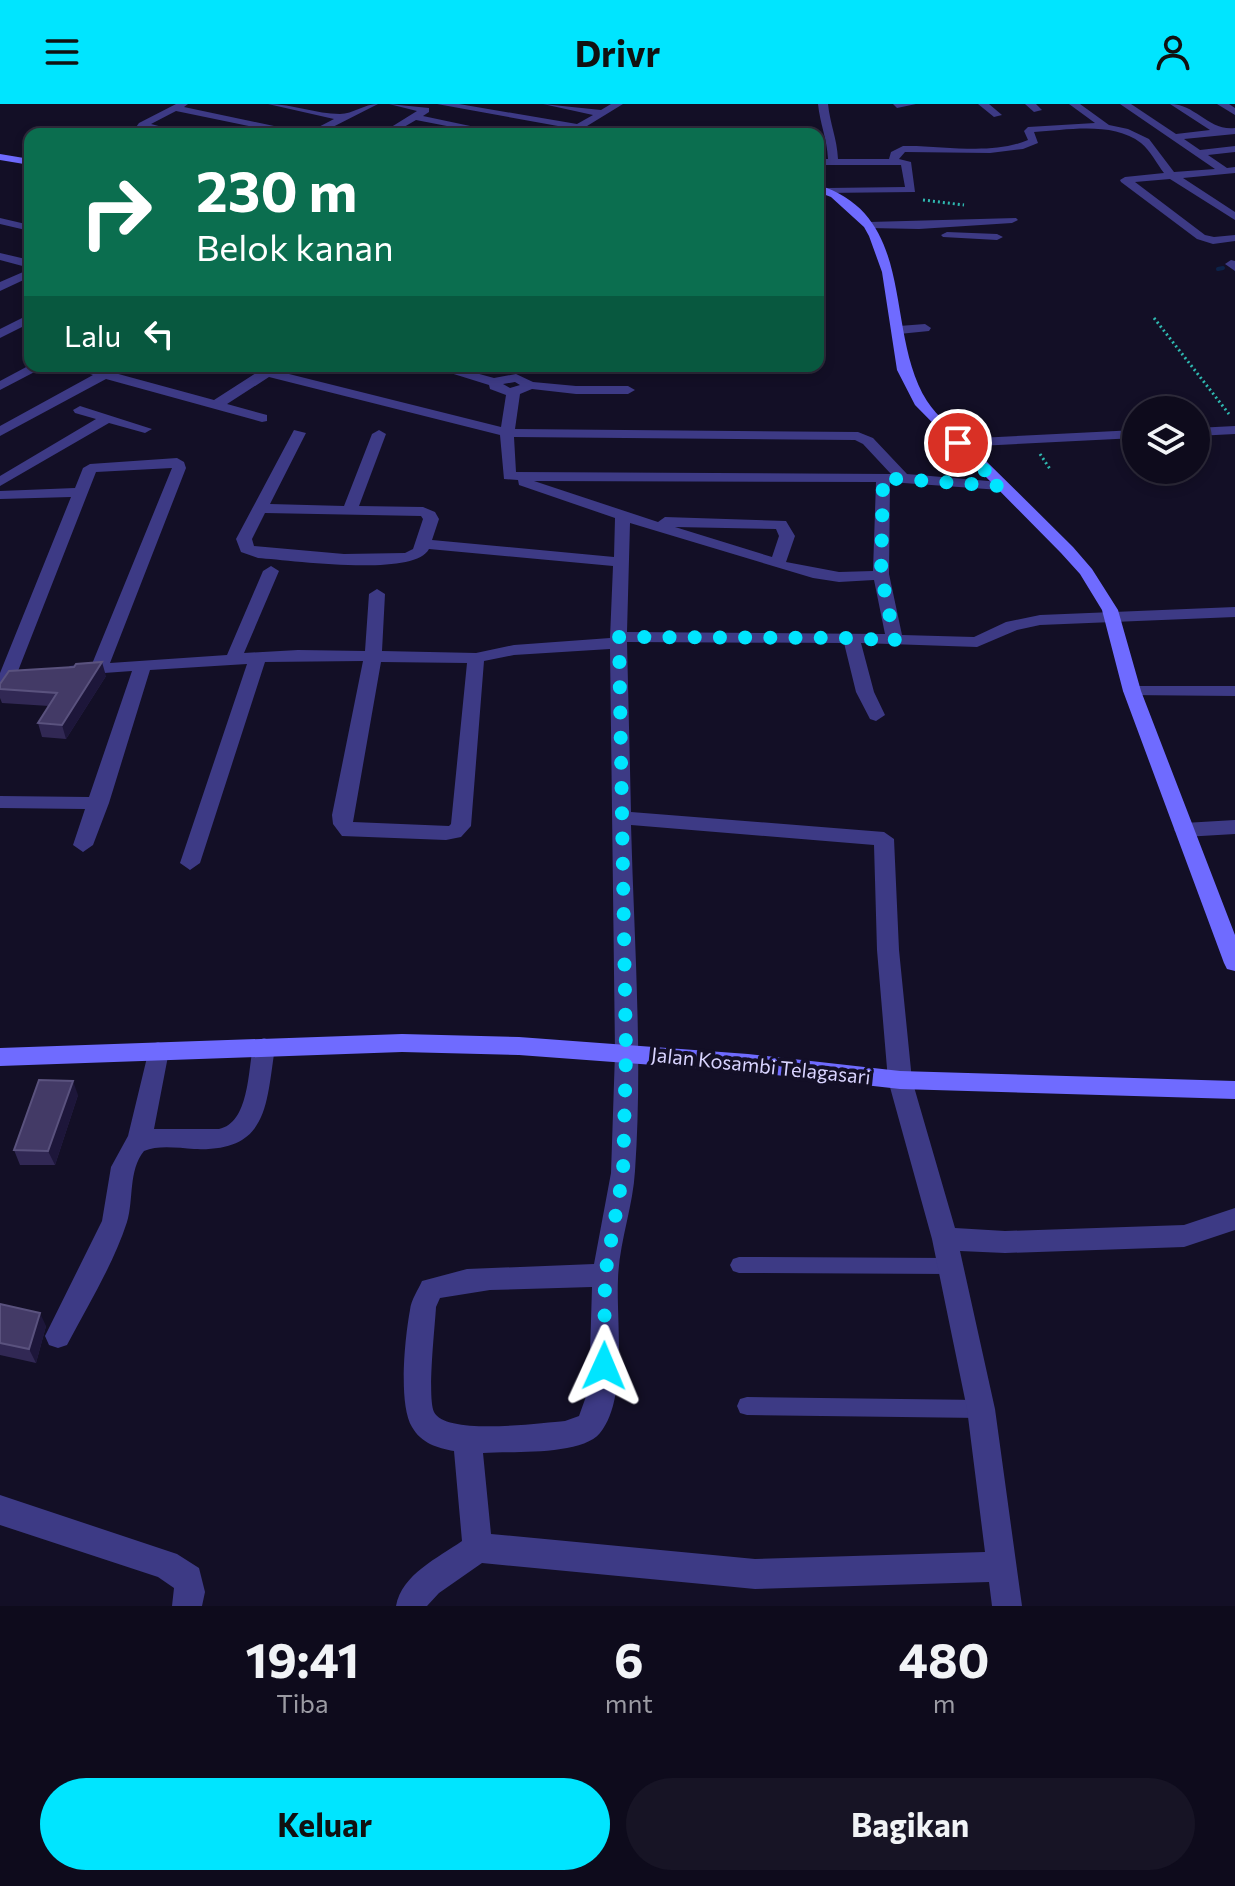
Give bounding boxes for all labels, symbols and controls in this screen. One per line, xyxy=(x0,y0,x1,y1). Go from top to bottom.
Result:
icon: menu xyxy=(40,30,84,74)
text: Drivr xyxy=(575,30,660,74)
icon: person xyxy=(1151,30,1195,74)
text: 230 m xyxy=(196,155,357,224)
icon: right xyxy=(64,160,168,264)
text: Belok kanan xyxy=(196,224,394,268)
icon: left xyxy=(137,312,181,356)
text: Lalu xyxy=(64,316,121,353)
map controls xyxy=(1122,396,1210,484)
button: layers xyxy=(1122,396,1210,484)
pin xyxy=(924,409,992,477)
icon: arrive xyxy=(936,421,980,465)
street label: Jalan Kosambi Telagasari xyxy=(650,1042,872,1088)
position arrow xyxy=(562,1324,646,1408)
text: 19:41 xyxy=(245,1629,359,1688)
text: 6 xyxy=(614,1629,644,1688)
text: 480 xyxy=(898,1629,990,1688)
text: Tiba xyxy=(276,1687,329,1718)
text: mnt xyxy=(605,1687,653,1718)
text: m xyxy=(933,1687,955,1718)
button: Keluar xyxy=(40,1778,610,1870)
button: Bagikan xyxy=(626,1778,1195,1870)

